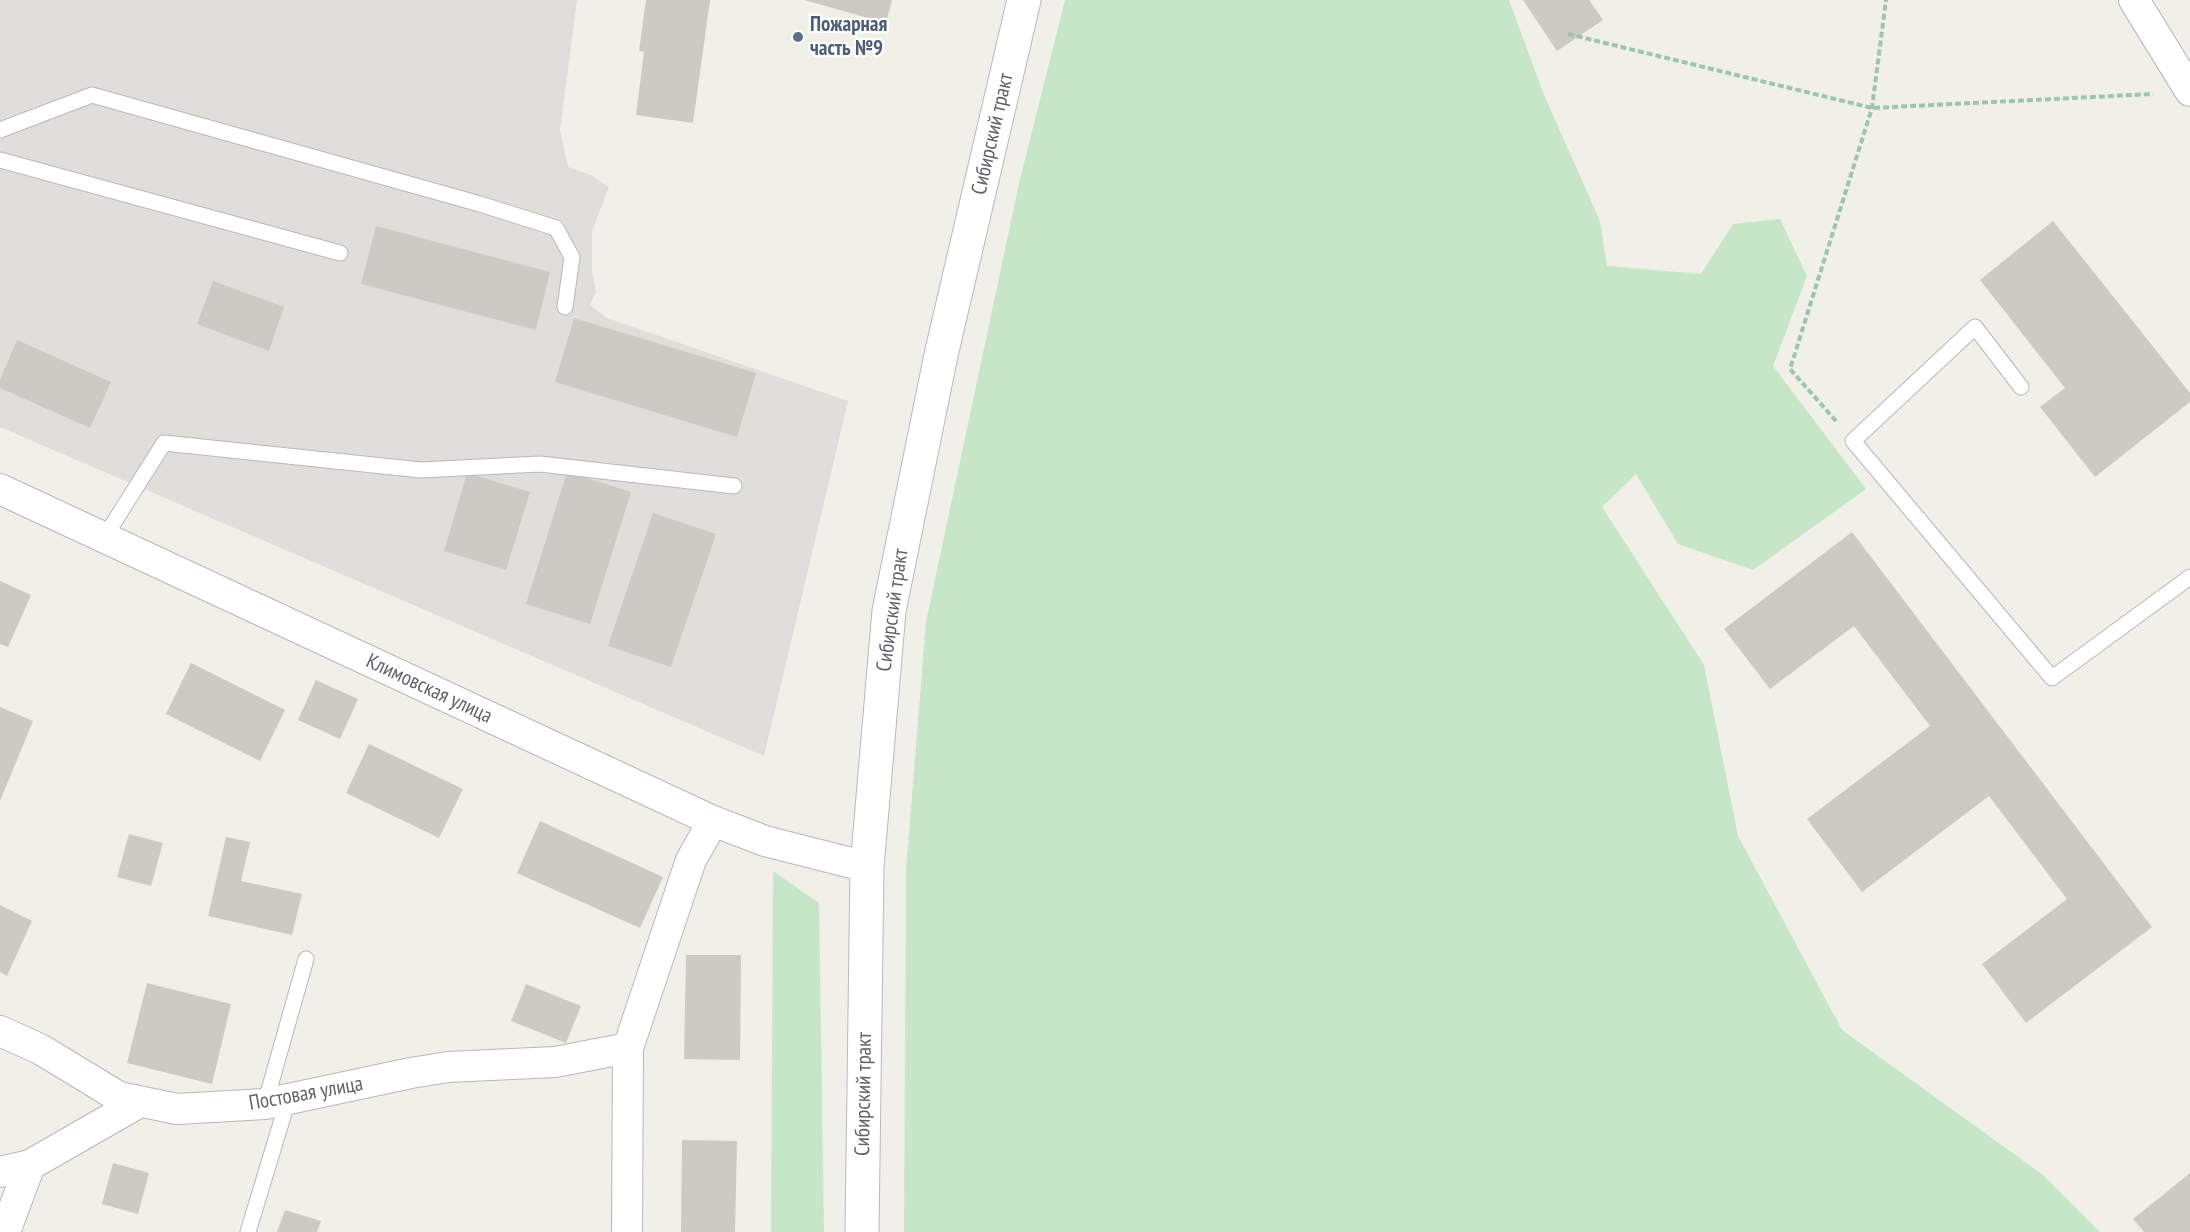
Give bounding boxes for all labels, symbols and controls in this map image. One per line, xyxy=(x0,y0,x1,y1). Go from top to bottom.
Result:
place label: Пожарная часть №9 xyxy=(810,12,887,62)
marker: Пожарная часть №9 xyxy=(791,30,805,44)
street label: Сибирский тракт xyxy=(967,71,1019,197)
street label: Сибирский тракт xyxy=(872,547,914,673)
street label: Климовская улица xyxy=(362,649,496,729)
street label: Сибирский тракт xyxy=(850,1032,878,1156)
street label: Постовая улица xyxy=(247,1072,365,1116)

